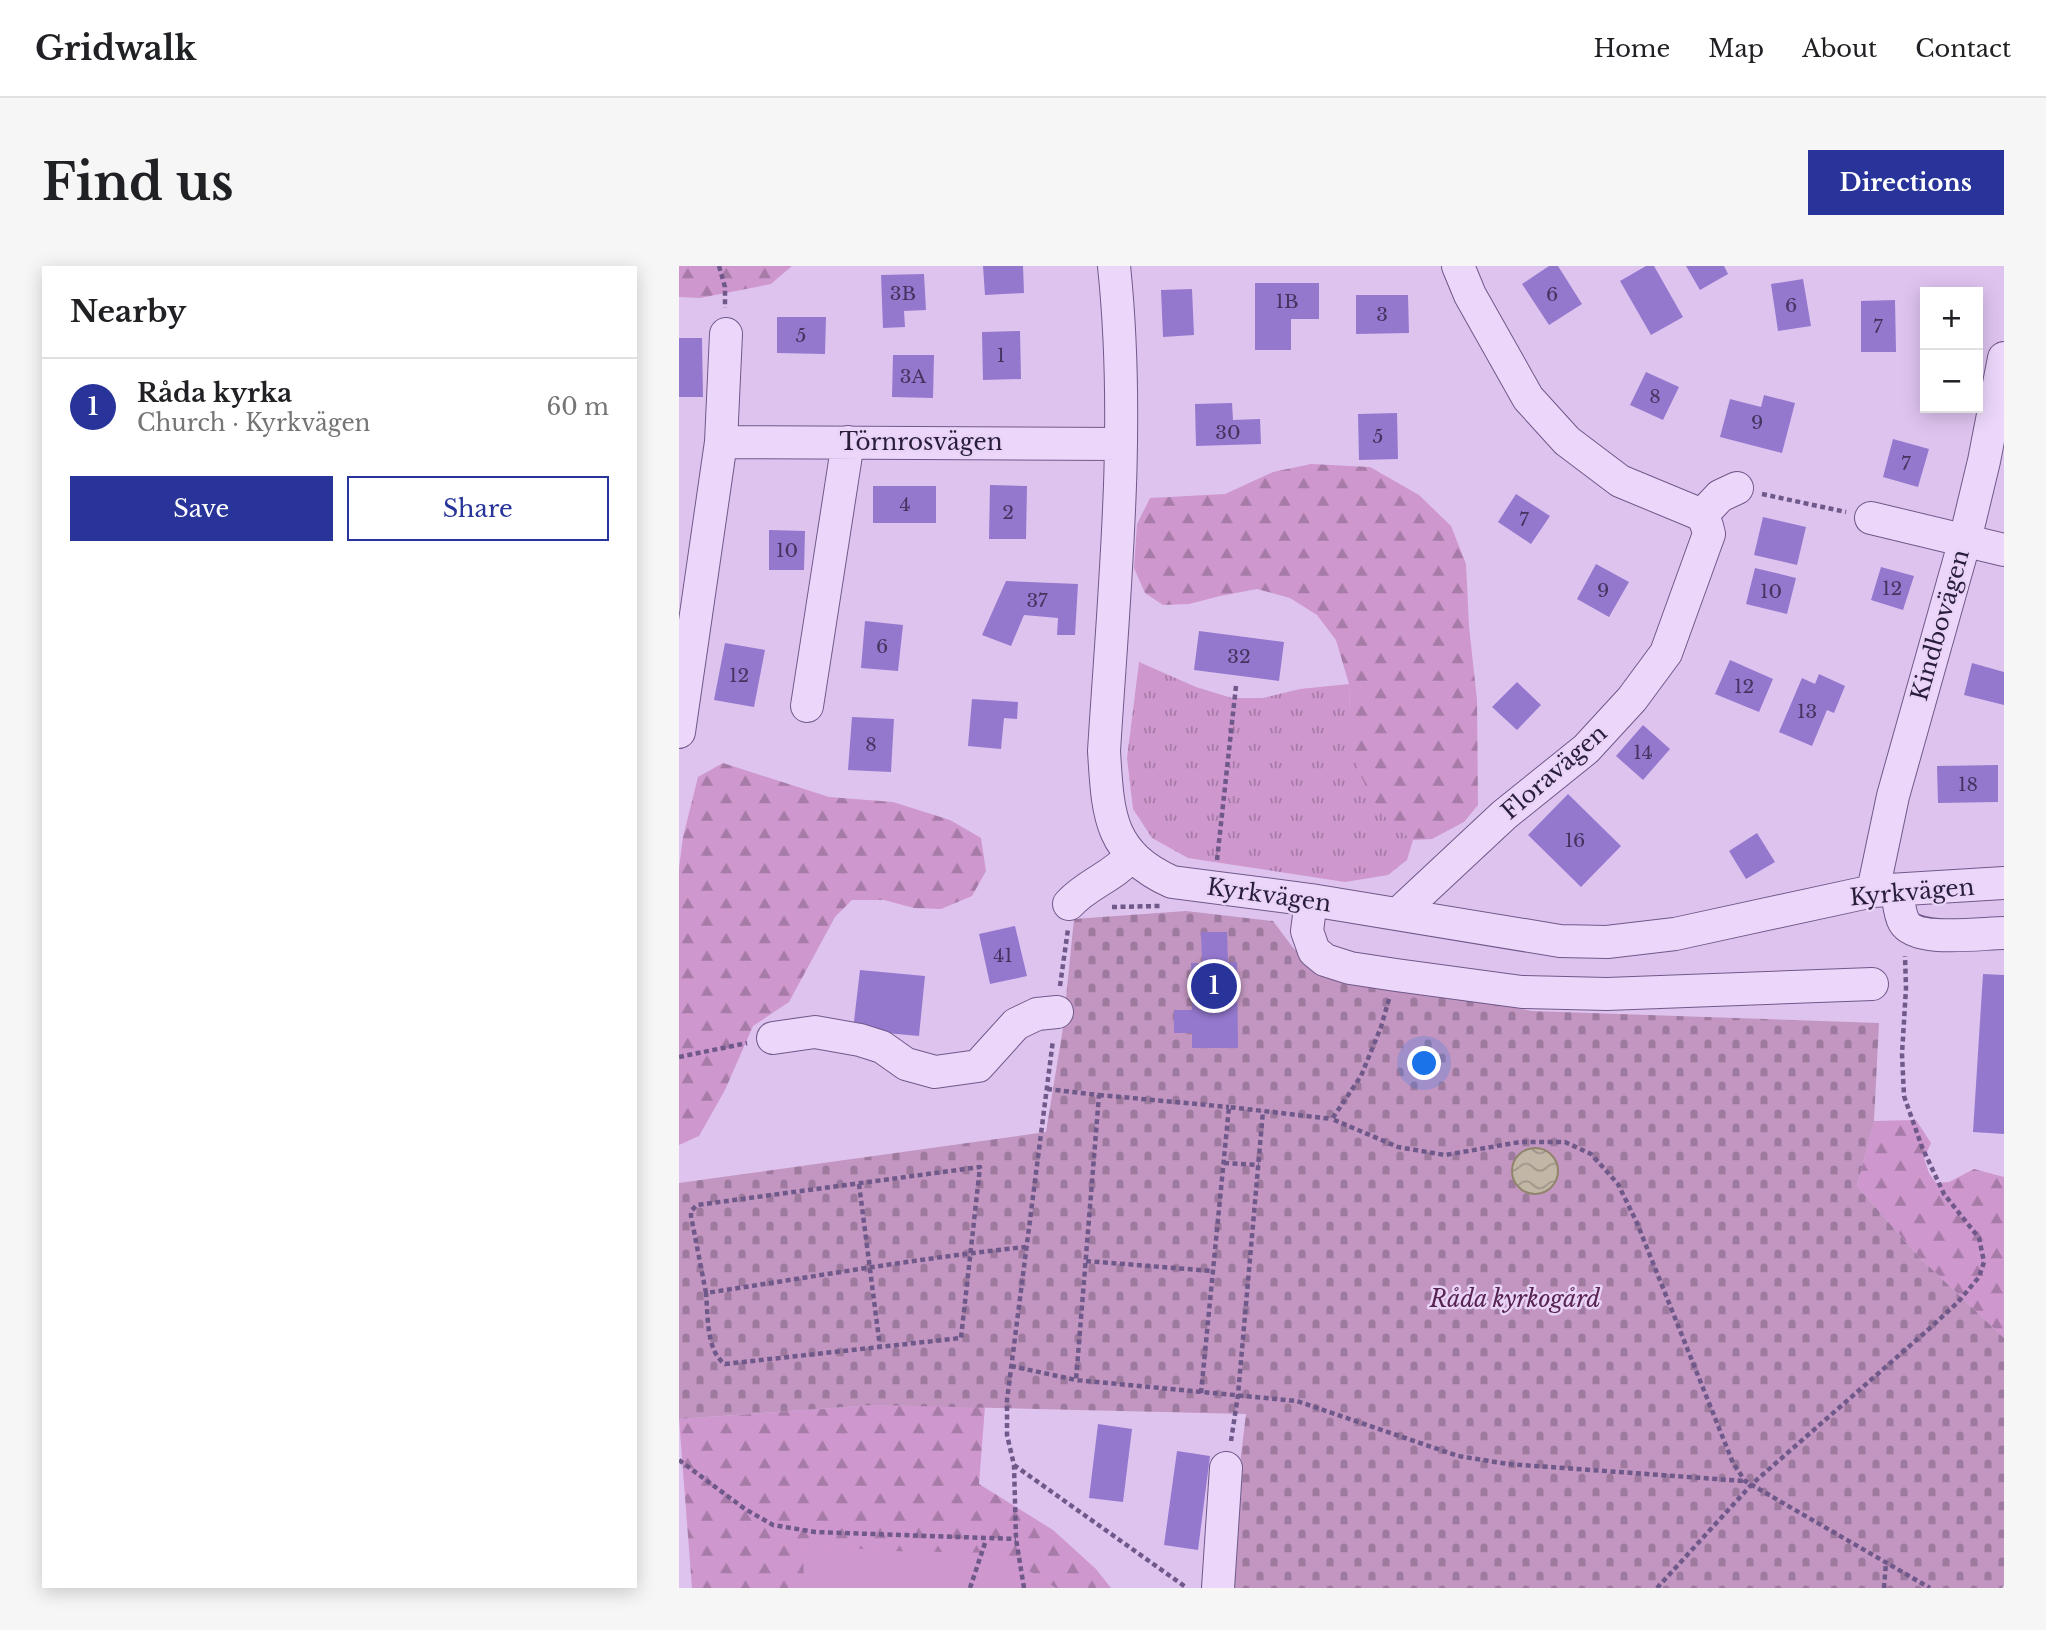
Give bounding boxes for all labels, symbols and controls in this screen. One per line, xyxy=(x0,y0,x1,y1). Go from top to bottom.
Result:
text: Gridwalk xyxy=(35,28,196,69)
text: Home xyxy=(1594,34,1670,63)
text: Map xyxy=(1708,34,1764,63)
text: About xyxy=(1802,34,1877,63)
text: Contact xyxy=(1915,34,2011,63)
button: Directions xyxy=(1808,150,2004,215)
text: Find us xyxy=(42,152,234,213)
house number: 3B xyxy=(890,282,916,305)
house number: 6 xyxy=(1546,283,1558,306)
map controls xyxy=(1920,287,1983,413)
button: + xyxy=(1920,287,1983,350)
house number: 1B xyxy=(1275,290,1299,313)
text: Nearby xyxy=(70,293,186,330)
house number: 6 xyxy=(1785,294,1797,317)
house number: 3 xyxy=(1376,303,1388,326)
house number: 7 xyxy=(1873,315,1883,338)
house number: 5 xyxy=(796,324,806,347)
house number: 1 xyxy=(997,344,1005,367)
button: − xyxy=(1920,350,1983,413)
house number: 3A xyxy=(900,365,927,388)
text: Råda kyrka xyxy=(137,377,292,409)
house number: 8 xyxy=(1649,385,1661,408)
text: 1 xyxy=(88,393,98,421)
text: 60 m xyxy=(547,393,609,421)
text: Church · Kyrkvägen xyxy=(137,409,370,437)
house number: 9 xyxy=(1751,411,1763,434)
house number: 30 xyxy=(1215,421,1241,444)
house number: 5 xyxy=(1373,425,1383,448)
street label: Törnrosvägen xyxy=(840,428,1003,456)
house number: 7 xyxy=(1901,452,1911,475)
button: Save xyxy=(70,476,333,541)
button: Share xyxy=(347,476,609,541)
house number: 4 xyxy=(899,493,911,516)
house number: 2 xyxy=(1002,501,1014,524)
house number: 7 xyxy=(1519,508,1529,531)
house number: 10 xyxy=(776,539,798,562)
street label: Kindbovägen xyxy=(1905,546,1975,704)
house number: 12 xyxy=(1882,577,1902,600)
house number: 9 xyxy=(1597,579,1609,602)
house number: 10 xyxy=(1760,580,1782,603)
house number: 37 xyxy=(1026,589,1048,612)
house number: 6 xyxy=(876,635,888,658)
house number: 32 xyxy=(1227,645,1251,668)
house number: 12 xyxy=(729,664,749,687)
house number: 12 xyxy=(1734,675,1754,698)
house number: 13 xyxy=(1797,700,1817,723)
street label: Floravägen xyxy=(1496,719,1613,825)
house number: 8 xyxy=(865,733,877,756)
house number: 14 xyxy=(1633,741,1653,764)
house number: 18 xyxy=(1958,773,1978,796)
house number: 16 xyxy=(1565,829,1585,852)
street label: Kyrkvägen xyxy=(1205,872,1333,918)
street label: Kyrkvägen xyxy=(1848,873,1976,911)
house number: 41 xyxy=(993,944,1013,967)
pin: 1 xyxy=(1191,960,1237,1012)
your location xyxy=(1407,1046,1441,1080)
park label: Råda kyrkogård xyxy=(1429,1285,1601,1313)

